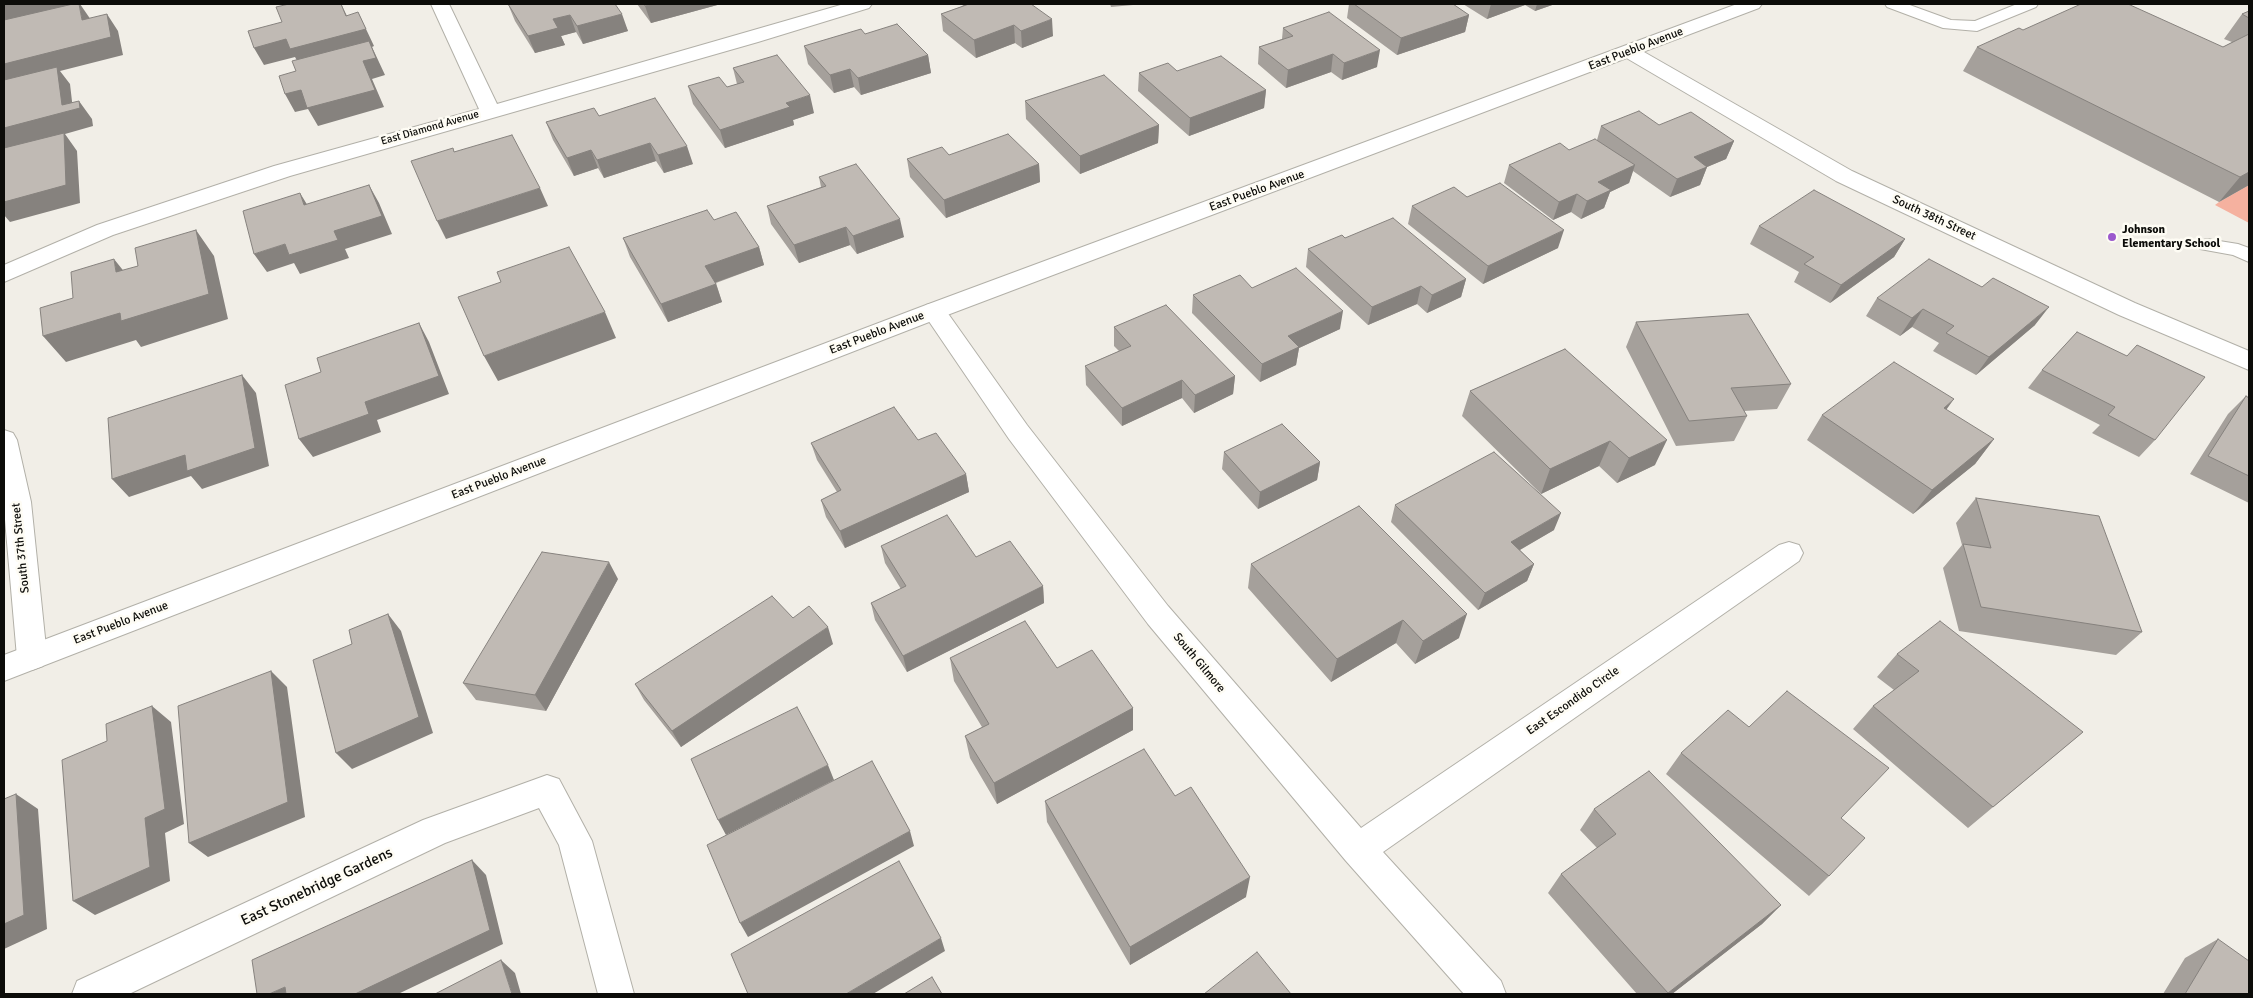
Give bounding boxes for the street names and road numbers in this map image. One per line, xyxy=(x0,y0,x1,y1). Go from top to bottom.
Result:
street label: East Pueblo Avenue xyxy=(1587,24,1685,74)
street label: East Diamond Avenue xyxy=(379,108,481,148)
street label: East Pueblo Avenue xyxy=(1207,167,1307,215)
street label: South 38th Street xyxy=(1890,192,1978,244)
street label: East Pueblo Avenue xyxy=(828,308,926,358)
street label: East Pueblo Avenue xyxy=(450,453,548,503)
street label: South 37th Street xyxy=(9,502,33,594)
street label: East Pueblo Avenue xyxy=(72,598,170,648)
street label: South Gilmore xyxy=(1170,630,1228,696)
street label: East Escondido Circle xyxy=(1524,664,1622,738)
street label: East Stonebridge Gardens xyxy=(238,844,396,930)

